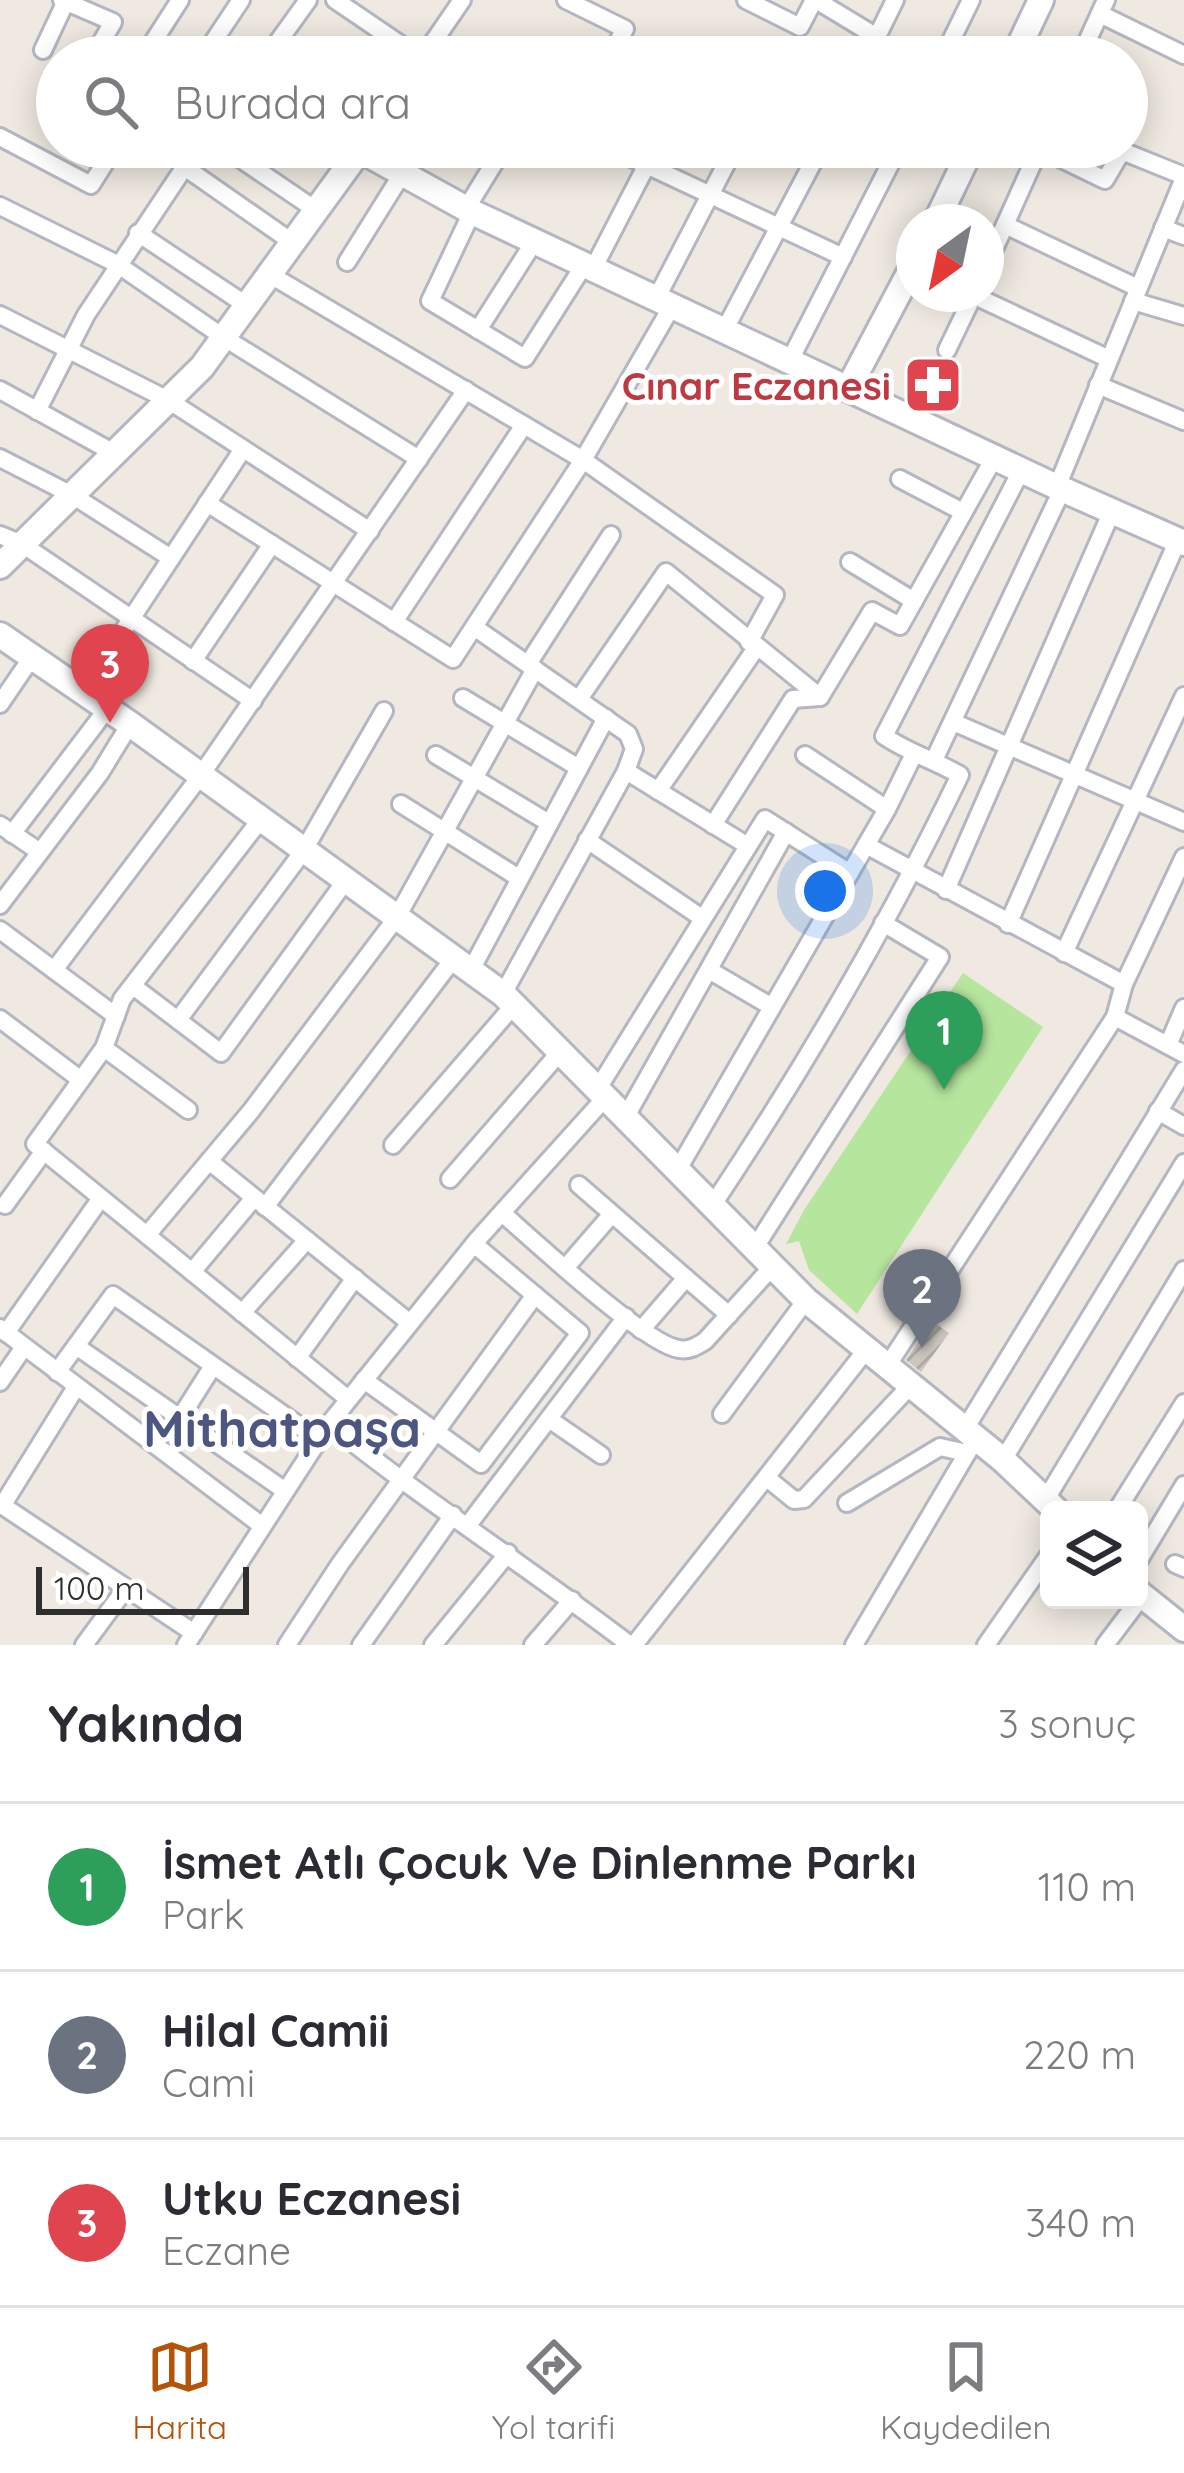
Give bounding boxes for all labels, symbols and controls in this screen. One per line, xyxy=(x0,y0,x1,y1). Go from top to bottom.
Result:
search box xyxy=(36,36,1148,168)
icon: search xyxy=(78,69,144,135)
text: Burada ara xyxy=(174,74,411,130)
north arrow xyxy=(896,204,1004,312)
pharmacy icon: Cınar Eczanesi xyxy=(902,354,964,416)
place label: Cınar Eczanesi xyxy=(622,361,891,410)
pin: 3 xyxy=(71,624,149,723)
your location xyxy=(795,861,855,921)
pin: 1 xyxy=(905,991,983,1090)
pin: 2 xyxy=(883,1249,961,1348)
district label: Mithatpaşa xyxy=(143,1396,421,1460)
map controls xyxy=(1040,1501,1148,1609)
button: layers xyxy=(1040,1501,1148,1609)
scale bar xyxy=(36,1561,249,1614)
text: 100 m xyxy=(54,1567,145,1608)
text: Yakında xyxy=(48,1691,244,1755)
text: 3 sonuç xyxy=(998,1699,1136,1748)
text: İsmet Atlı Çocuk Ve Dinlenme Parkı xyxy=(162,1834,917,1890)
text: 1 xyxy=(79,1862,95,1911)
text: 110 m xyxy=(1038,1862,1136,1911)
text: Park xyxy=(162,1890,245,1939)
text: Hilal Camii xyxy=(162,2002,389,2058)
text: 2 xyxy=(76,2030,98,2079)
text: 220 m xyxy=(1023,2030,1136,2079)
text: Cami xyxy=(162,2058,255,2107)
text: Utku Eczanesi xyxy=(162,2170,461,2226)
text: 3 xyxy=(77,2198,97,2247)
text: 340 m xyxy=(1026,2198,1136,2247)
text: Eczane xyxy=(162,2226,291,2275)
tab: Harita xyxy=(132,2334,227,2447)
tab: Yol tarifi xyxy=(492,2334,615,2447)
tab: Kaydedilen xyxy=(880,2334,1052,2447)

